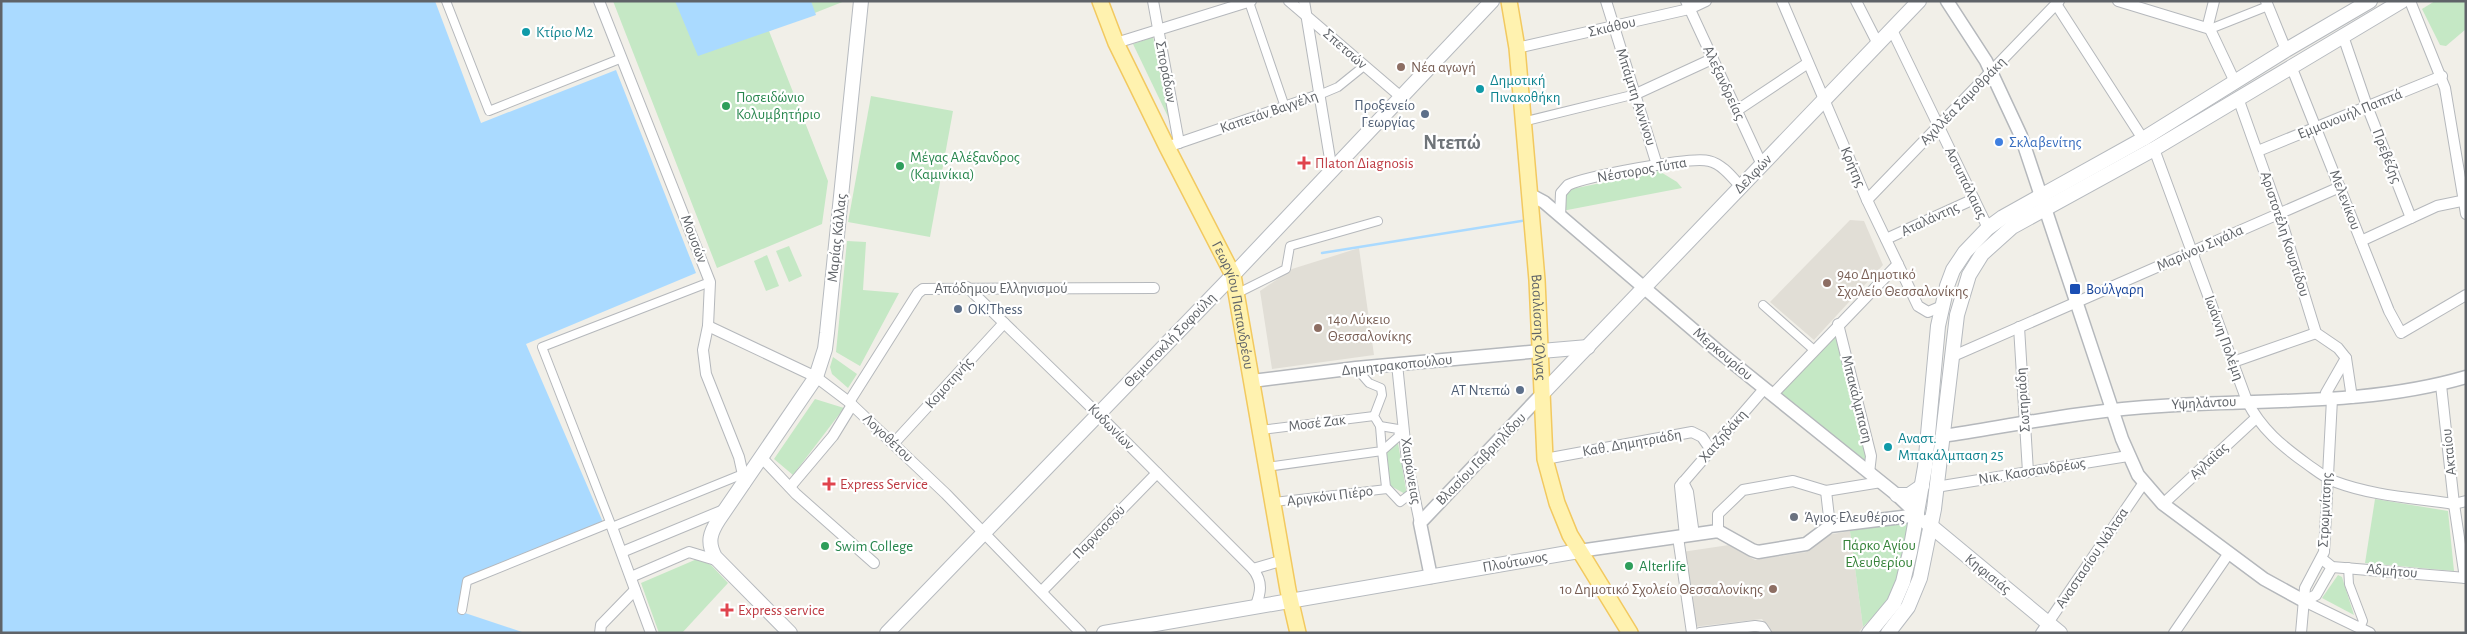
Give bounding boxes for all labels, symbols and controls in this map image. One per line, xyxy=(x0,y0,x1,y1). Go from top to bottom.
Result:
street label: Σκιάθου xyxy=(1587,14,1637,40)
place label: Κτίριο Μ2 xyxy=(536,25,593,40)
marker: Κτίριο Μ2 xyxy=(520,26,532,38)
street label: Σπετσών xyxy=(1320,26,1370,72)
street label: Σποράδων xyxy=(1153,40,1179,104)
street label: Αλεξανδρείας xyxy=(1700,44,1748,123)
street label: Μπάμπη Αννίνου xyxy=(1613,47,1659,147)
street label: Αχιλλέα Σαμοθράκη xyxy=(1917,54,2009,148)
place label: Νέα αγωγή xyxy=(1411,60,1476,75)
marker: Νέα αγωγή xyxy=(1395,61,1407,73)
place label: Δημοτική Πινακοθήκη xyxy=(1490,73,1560,105)
marker: Δημοτική Πινακοθήκη xyxy=(1474,83,1486,95)
street label: Εμμανουήλ Παππά xyxy=(2296,86,2405,142)
street label: Καπετάν Βαγγέλη xyxy=(1218,88,1320,136)
place label: Ποσειδώνιο Κολυμβητήριο xyxy=(736,90,821,122)
place label: Προξενείο Γεωργίας xyxy=(1354,98,1415,130)
marker: Ποσειδώνιο Κολυμβητήριο xyxy=(720,100,732,112)
marker: Προξενείο Γεωργίας xyxy=(1419,108,1431,120)
street label: Πρεβέζης xyxy=(2370,127,2404,185)
district label: Ντεπώ xyxy=(1423,133,1481,153)
place label: Σκλαβενίτης xyxy=(2009,135,2082,150)
marker: Σκλαβενίτης xyxy=(1993,136,2005,148)
street label: Κρήτης xyxy=(1838,144,1868,190)
street label: Αστυπάλαιας xyxy=(1942,145,1990,222)
place label: Μέγας Αλέξανδρος (Καμινίκια) xyxy=(910,150,1020,182)
street label: Δελφών xyxy=(1731,152,1775,196)
street label: Νέστορος Τύπα xyxy=(1596,155,1688,185)
marker: Πlaton Δiagnosis xyxy=(1297,156,1311,170)
place label: Πlaton Δiagnosis xyxy=(1315,156,1414,171)
marker: Μέγας Αλέξανδρος (Καμινίκια) xyxy=(894,160,906,172)
street label: Μελενίκου xyxy=(2327,168,2363,232)
street label: Αριστοτέλη Κουρτίδου xyxy=(2258,170,2312,298)
street label: Μαρίας Κάλλας xyxy=(825,193,849,283)
street label: Αταλάντης xyxy=(1899,199,1961,239)
street label: Μουσών xyxy=(678,213,710,265)
street label: Μαρίνου Σιγάλα xyxy=(2154,222,2246,274)
street label: Γεωργίου Παπανδρέου xyxy=(1209,239,1257,370)
place label: 94ο Δημοτικό Σχολείο Θεσσαλονίκης xyxy=(1837,267,1968,299)
street label: Βασιλίσσης Όλγας xyxy=(1529,274,1549,381)
marker: 94ο Δημοτικό Σχολείο Θεσσαλονίκης xyxy=(1821,277,1833,289)
street label: Απόδημου Ελληνισμού xyxy=(934,281,1068,296)
marker: Βούλγαρη xyxy=(2068,282,2082,296)
place label: Βούλγαρη xyxy=(2086,282,2144,297)
street label: Θεμιστοκλή Σοφούλη xyxy=(1121,290,1219,390)
street label: Ιωάννη Πολέμη xyxy=(2202,293,2246,383)
place label: OK!Thess xyxy=(968,302,1023,317)
marker: OK!Thess xyxy=(952,303,964,315)
place label: 14ο Λύκειο Θεσσαλονίκης xyxy=(1328,312,1412,344)
marker: 14ο Λύκειο Θεσσαλονίκης xyxy=(1312,322,1324,334)
street label: Μερκουρίου xyxy=(1690,325,1756,383)
street label: Δημητρακοπούλου xyxy=(1341,352,1453,378)
street label: Κομοτηνής xyxy=(922,354,976,412)
street label: Μπακάλμπαση xyxy=(1839,354,1875,444)
street label: Σωτηριάδη xyxy=(2013,367,2033,433)
place label: ΑΤ Ντεπώ xyxy=(1451,383,1510,398)
marker: ΑΤ Ντεπώ xyxy=(1514,384,1526,396)
street label: Υψηλάντου xyxy=(2171,394,2237,412)
street label: Κυδωνίων xyxy=(1085,401,1137,453)
street label: Χατζηδάκη xyxy=(1696,407,1750,465)
street label: Βλασίου Γαβριηλίδου xyxy=(1433,410,1529,508)
street label: Λογοθέτου xyxy=(860,411,916,465)
street label: Μοσέ Ζακ xyxy=(1287,412,1347,434)
street label: Καθ. Δημητριάδη xyxy=(1581,427,1683,459)
street label: Ακταίου xyxy=(2439,428,2459,476)
place label: Αναστ. Μπακάλμπαση 25 xyxy=(1898,431,2004,463)
street label: Χαιρώνειας xyxy=(1398,436,1424,506)
street label: Αγλαΐας xyxy=(2187,440,2231,482)
marker: Αναστ. Μπακάλμπαση 25 xyxy=(1882,441,1894,453)
street label: Νικ. Κασσανδρέως xyxy=(1977,455,2087,487)
street label: Στρωμνίτσης xyxy=(2316,472,2334,548)
marker: Express Service xyxy=(822,477,836,491)
place label: Express Service xyxy=(840,477,928,492)
street label: Αριγκόνι Πιέρο xyxy=(1286,483,1374,509)
street label: Παρνασσού xyxy=(1070,502,1128,562)
street label: Αναστασίου Νάλτσα xyxy=(2053,505,2131,611)
place label: Άγιος Ελευθέριος xyxy=(1804,510,1905,525)
marker: Άγιος Ελευθέριος xyxy=(1788,511,1800,523)
park label: Πάρκο Αγίου Ελευθερίου xyxy=(1842,538,1916,570)
place label: Swim College xyxy=(835,539,913,554)
marker: Swim College xyxy=(819,540,831,552)
street label: Πλούτωνος xyxy=(1481,549,1549,575)
street label: Κηφισιάς xyxy=(1962,551,2014,597)
place label: Alterlife xyxy=(1639,559,1686,574)
marker: Alterlife xyxy=(1623,560,1635,572)
street label: Αδμήτου xyxy=(2366,561,2418,581)
place label: 1ο Δημοτικό Σχολείο Θεσσαλονίκης xyxy=(1560,582,1763,597)
marker: 1ο Δημοτικό Σχολείο Θεσσαλονίκης xyxy=(1767,583,1779,595)
marker: Express service xyxy=(720,603,734,617)
place label: Express service xyxy=(738,603,825,618)

